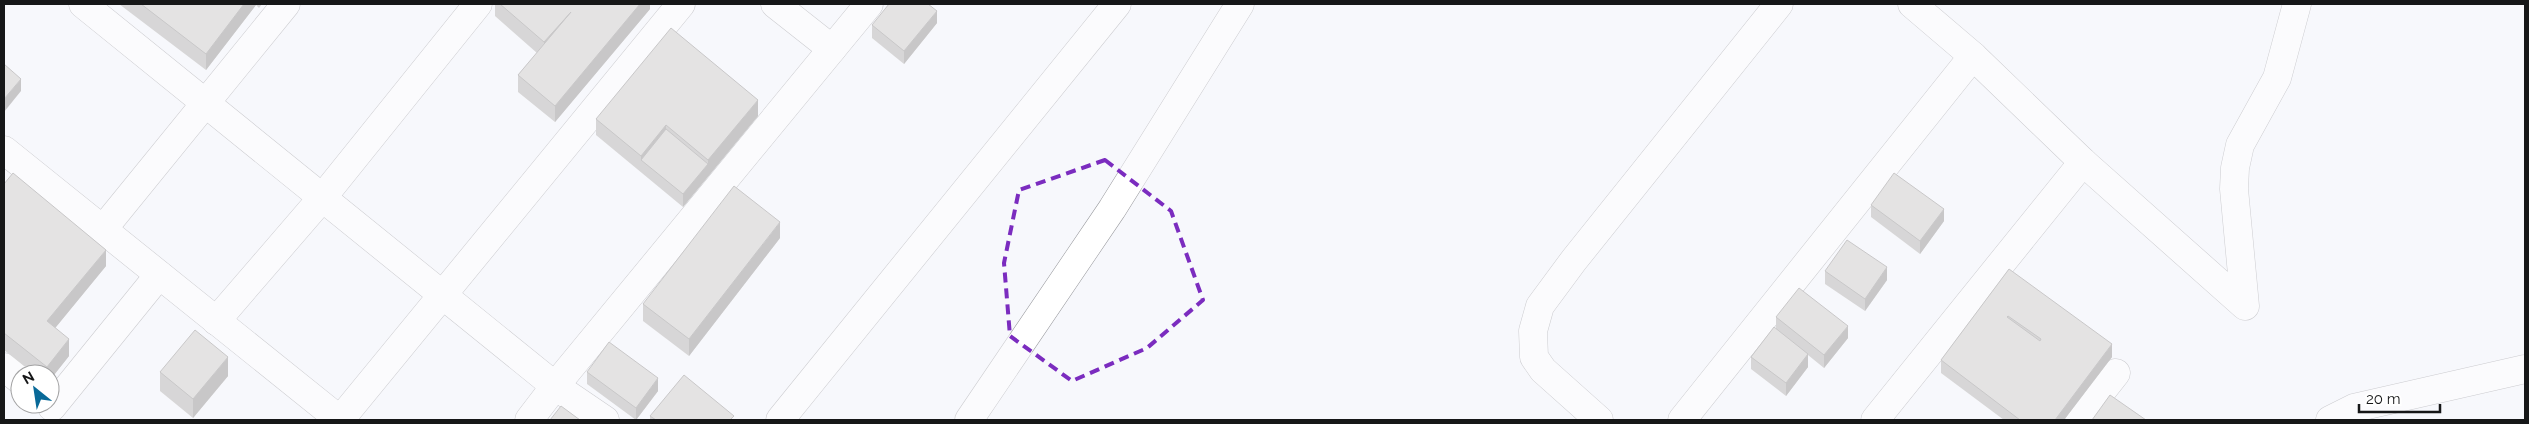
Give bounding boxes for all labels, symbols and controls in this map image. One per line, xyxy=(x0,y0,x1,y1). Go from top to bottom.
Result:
north arrow xyxy=(10,364,60,414)
text: N xyxy=(20,368,37,387)
scale bar xyxy=(2359,382,2440,414)
text: 20 m xyxy=(2366,390,2401,408)

